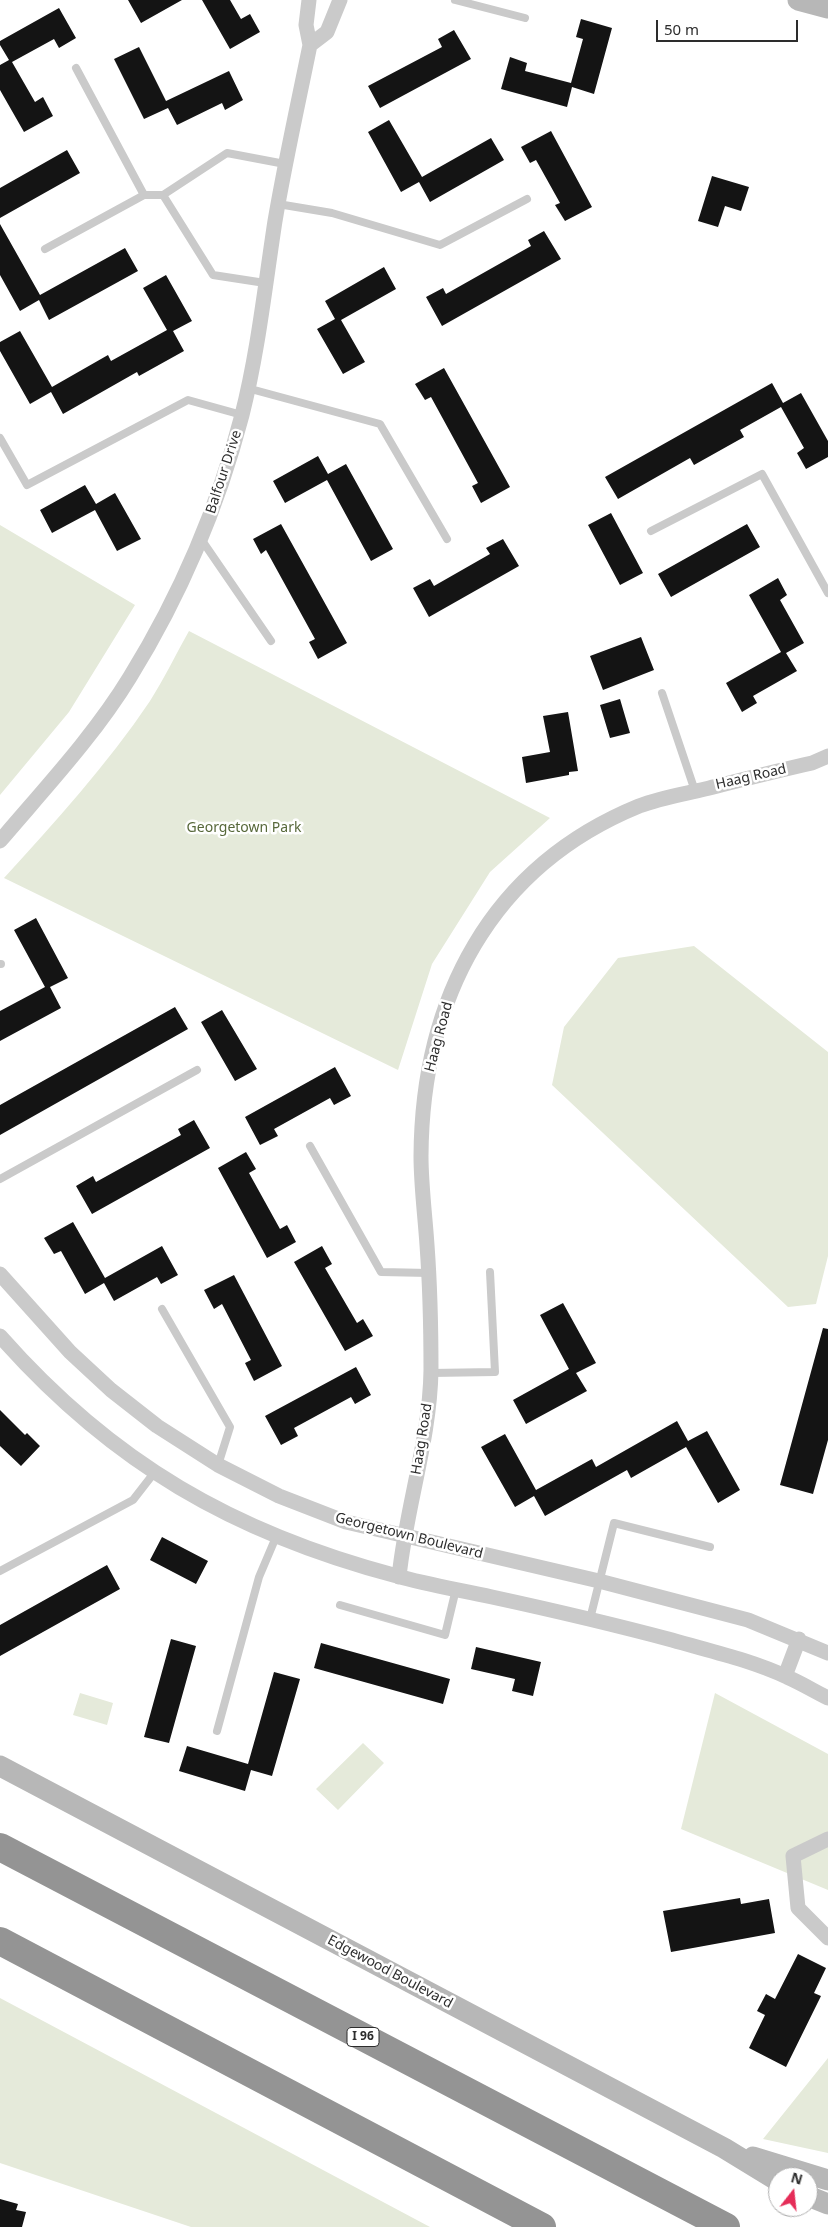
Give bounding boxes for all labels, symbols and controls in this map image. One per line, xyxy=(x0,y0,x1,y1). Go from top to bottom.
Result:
scale bar xyxy=(658,10,800,42)
text: 50 m xyxy=(664,19,699,39)
street label: Balfour Drive xyxy=(203,428,245,516)
street label: Haag Road xyxy=(714,761,788,793)
park label: Georgetown Park xyxy=(187,820,301,836)
street label: Haag Road xyxy=(422,1000,456,1074)
street label: Haag Road xyxy=(408,1402,436,1476)
street label: Georgetown Boulevard xyxy=(333,1509,485,1563)
street label: Edgewood Boulevard xyxy=(325,1932,455,2012)
road number: I 96 xyxy=(347,2028,379,2046)
north arrow xyxy=(768,2167,818,2217)
text: N xyxy=(789,2167,805,2189)

